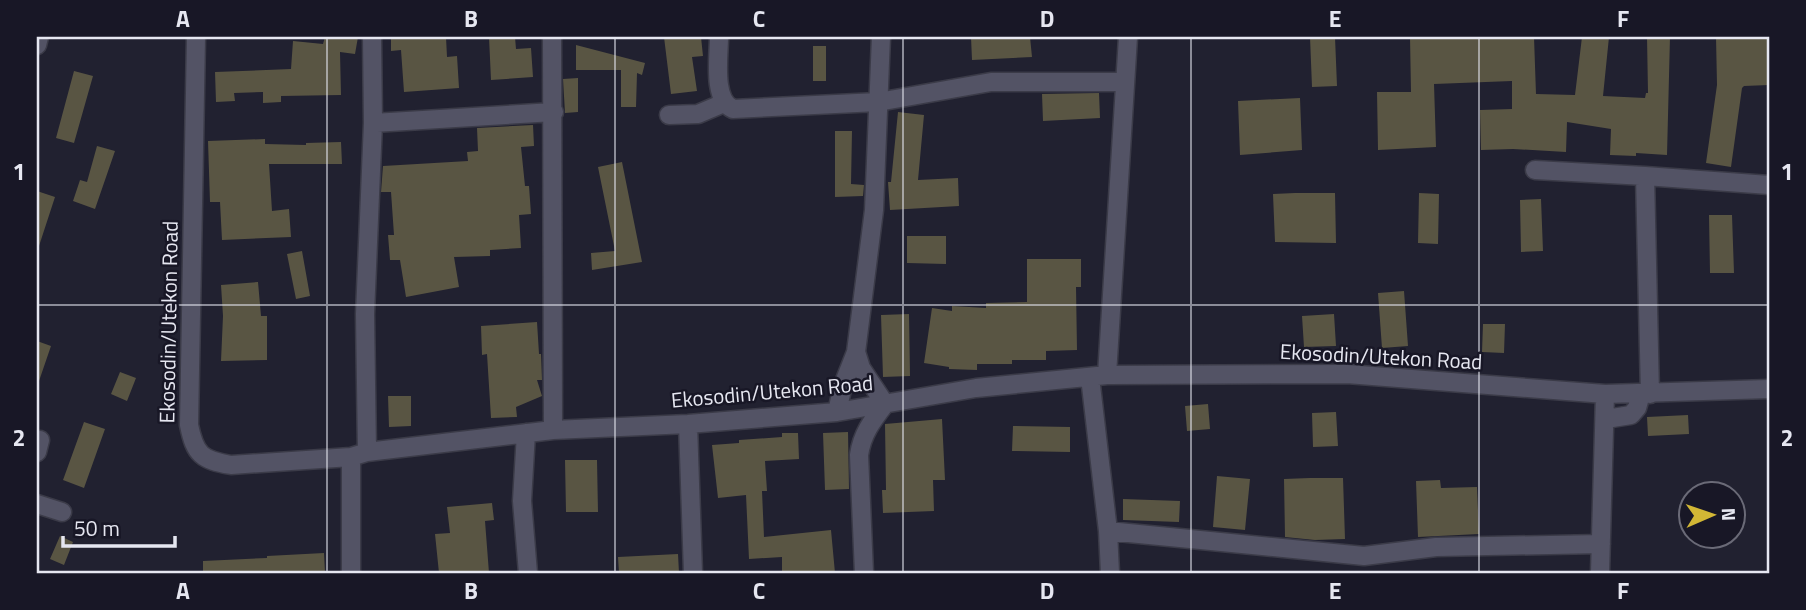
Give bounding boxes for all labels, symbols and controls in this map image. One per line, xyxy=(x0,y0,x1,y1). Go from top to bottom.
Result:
text: A xyxy=(176,1,190,36)
text: B xyxy=(464,1,478,36)
text: C xyxy=(753,1,765,36)
text: D xyxy=(1040,1,1054,36)
text: E xyxy=(1329,1,1341,36)
text: F xyxy=(1617,1,1629,36)
text: 1 xyxy=(13,154,25,189)
text: 1 xyxy=(1781,154,1793,189)
street label: Ekosodin/Utekon Road xyxy=(150,220,186,424)
street label: Ekosodin/Utekon Road xyxy=(1279,335,1483,377)
street label: Ekosodin/Utekon Road xyxy=(670,366,874,416)
text: 2 xyxy=(13,420,25,455)
text: 2 xyxy=(1781,420,1793,455)
north arrow xyxy=(1676,480,1746,550)
scale bar xyxy=(63,505,175,549)
text: N xyxy=(1715,507,1744,521)
text: 50 m xyxy=(74,512,120,544)
text: A xyxy=(176,573,190,608)
text: B xyxy=(464,573,478,608)
text: C xyxy=(753,573,765,608)
text: D xyxy=(1040,573,1054,608)
text: E xyxy=(1329,573,1341,608)
text: F xyxy=(1617,573,1629,608)

